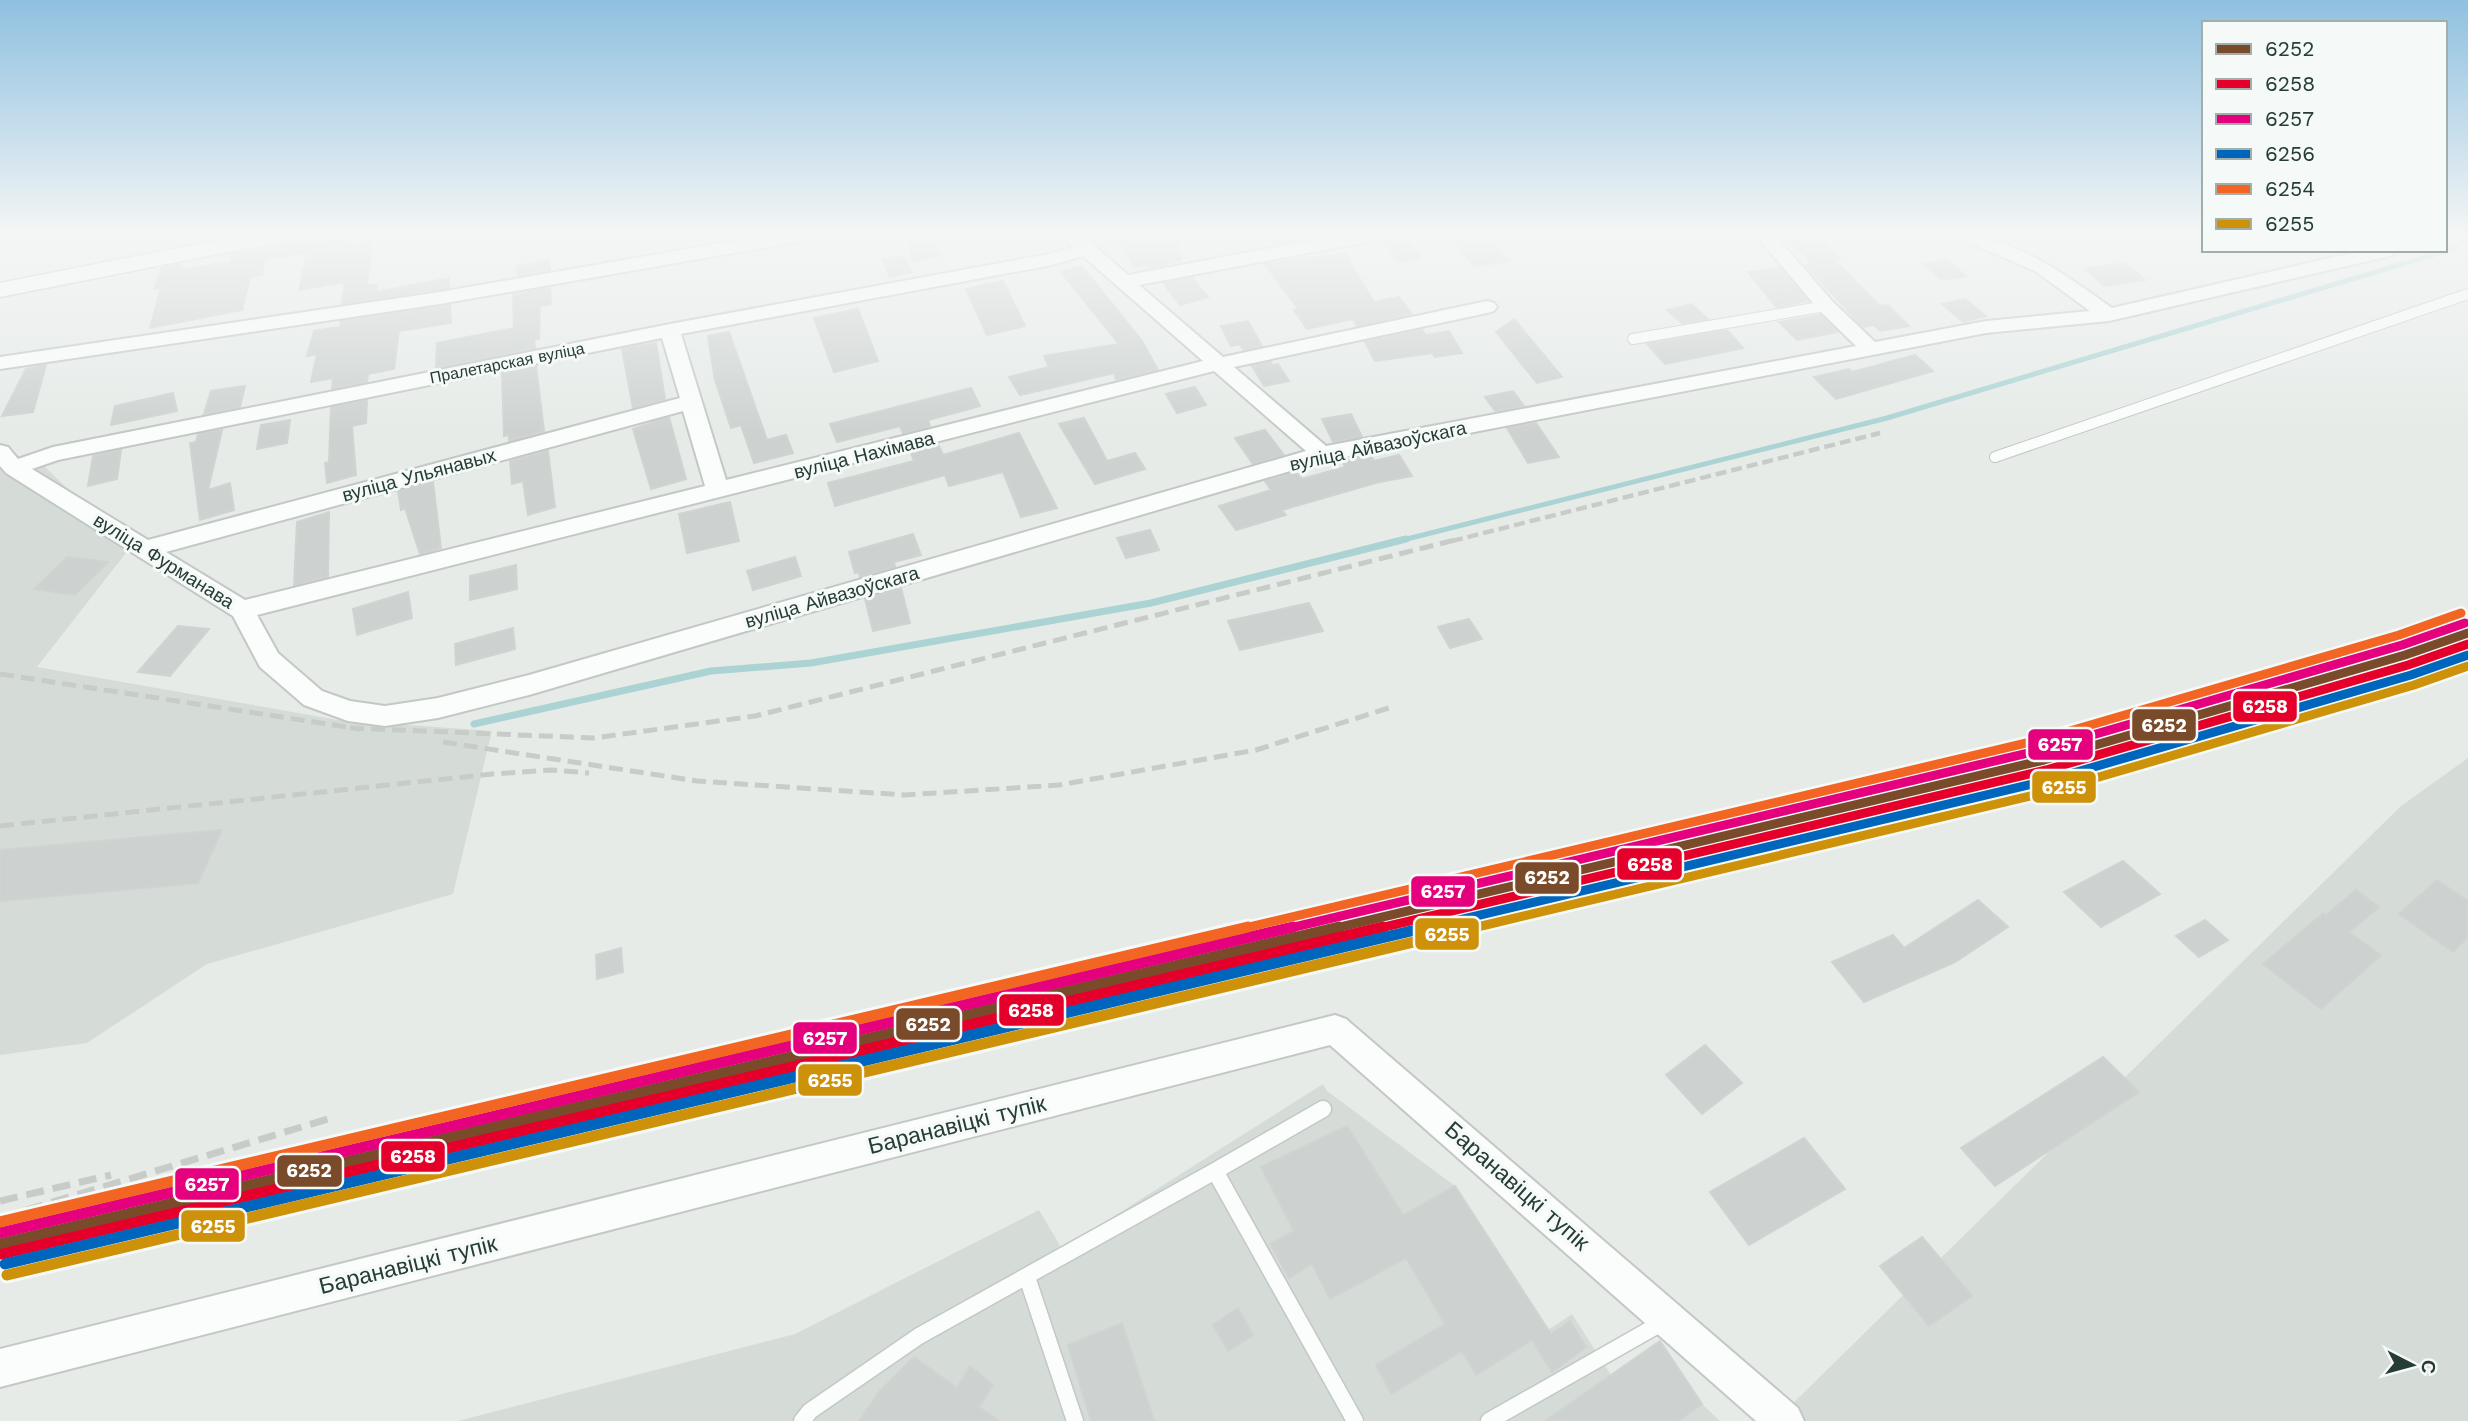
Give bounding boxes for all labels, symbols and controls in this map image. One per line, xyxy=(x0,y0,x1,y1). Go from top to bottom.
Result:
legend xyxy=(2202,21,2447,252)
text: 6252 xyxy=(2265,36,2314,61)
text: 6258 xyxy=(2265,71,2315,96)
text: 6257 xyxy=(2265,106,2314,131)
text: 6256 xyxy=(2265,141,2315,166)
text: 6254 xyxy=(2265,176,2315,201)
text: 6255 xyxy=(2265,211,2314,236)
street label: Пралетарская вуліца xyxy=(428,339,586,387)
street label: вуліца Айвазоўскага xyxy=(1288,416,1469,476)
street label: вуліца Нахімава xyxy=(791,426,937,484)
street label: вуліца Ульянавых xyxy=(340,443,499,507)
street label: вуліца Фурманава xyxy=(89,508,239,614)
street label: вуліца Айвазоўскага xyxy=(742,561,922,633)
line badge: 6258 xyxy=(2232,690,2298,723)
text: 6258 xyxy=(2242,695,2288,718)
line badge: 6252 xyxy=(2131,708,2197,742)
text: 6252 xyxy=(2141,714,2187,737)
line badge: 6257 xyxy=(2027,728,2094,761)
text: 6257 xyxy=(2037,733,2083,756)
line badge: 6255 xyxy=(2031,770,2097,804)
text: 6255 xyxy=(2041,776,2087,799)
line badge: 6258 xyxy=(1616,847,1683,881)
text: 6258 xyxy=(1627,853,1673,876)
line badge: 6252 xyxy=(1514,861,1580,895)
text: 6252 xyxy=(1524,866,1570,889)
line badge: 6257 xyxy=(1410,875,1476,908)
text: 6257 xyxy=(1420,880,1466,903)
line badge: 6255 xyxy=(1414,917,1480,951)
text: 6255 xyxy=(1424,923,1470,946)
line badge: 6258 xyxy=(998,993,1065,1027)
text: 6258 xyxy=(1008,999,1054,1022)
line badge: 6252 xyxy=(895,1007,961,1041)
text: 6252 xyxy=(905,1013,951,1036)
line badge: 6257 xyxy=(792,1021,858,1055)
text: 6257 xyxy=(802,1027,848,1050)
line badge: 6255 xyxy=(797,1063,863,1097)
text: 6255 xyxy=(807,1069,853,1092)
street label: Баранавіцкі тупік xyxy=(865,1090,1050,1160)
street label: Баранавіцкі тупік xyxy=(1439,1116,1595,1257)
line badge: 6258 xyxy=(380,1140,446,1173)
text: 6258 xyxy=(390,1145,436,1168)
line badge: 6252 xyxy=(276,1154,343,1188)
text: 6252 xyxy=(286,1159,332,1182)
line badge: 6257 xyxy=(174,1167,240,1201)
text: 6257 xyxy=(184,1173,230,1196)
line badge: 6255 xyxy=(180,1209,246,1243)
text: 6255 xyxy=(190,1215,236,1238)
street label: Баранавіцкі тупік xyxy=(316,1230,501,1300)
north arrow xyxy=(2377,1330,2447,1400)
text: С xyxy=(2416,1359,2441,1375)

